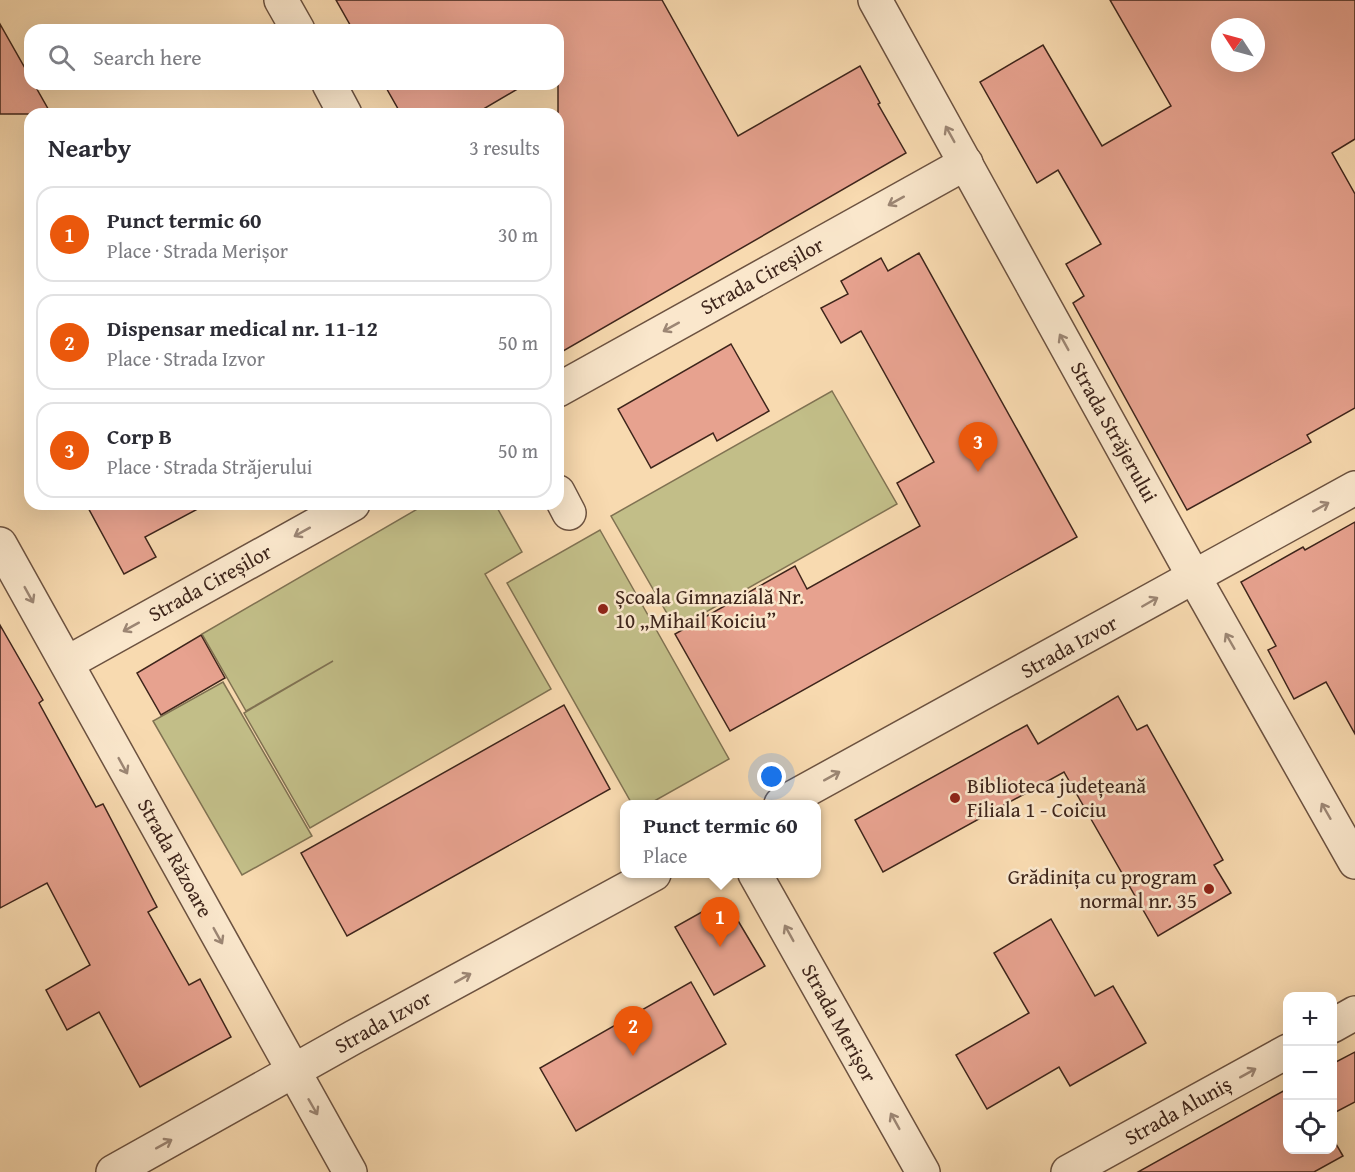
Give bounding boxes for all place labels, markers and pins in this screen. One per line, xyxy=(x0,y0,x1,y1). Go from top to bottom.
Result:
pin: 3 xyxy=(958,422,998,472)
place label: Școala Gimnazială Nr. 10 „Mihail Koiciu” xyxy=(615,581,804,636)
marker: Școala Gimnazială Nr. 10 „Mihail Koiciu” xyxy=(596,602,610,616)
place label: Biblioteca județeană Filiala 1 - Coiciu xyxy=(967,770,1146,825)
marker: Biblioteca județeană Filiala 1 - Coiciu xyxy=(948,791,962,805)
place label: Grădinița cu program normal nr. 35 xyxy=(1008,861,1197,916)
marker: Grădinița cu program normal nr. 35 xyxy=(1202,882,1216,896)
pin: 1 xyxy=(700,898,740,947)
pin: 2 xyxy=(614,1006,652,1056)

